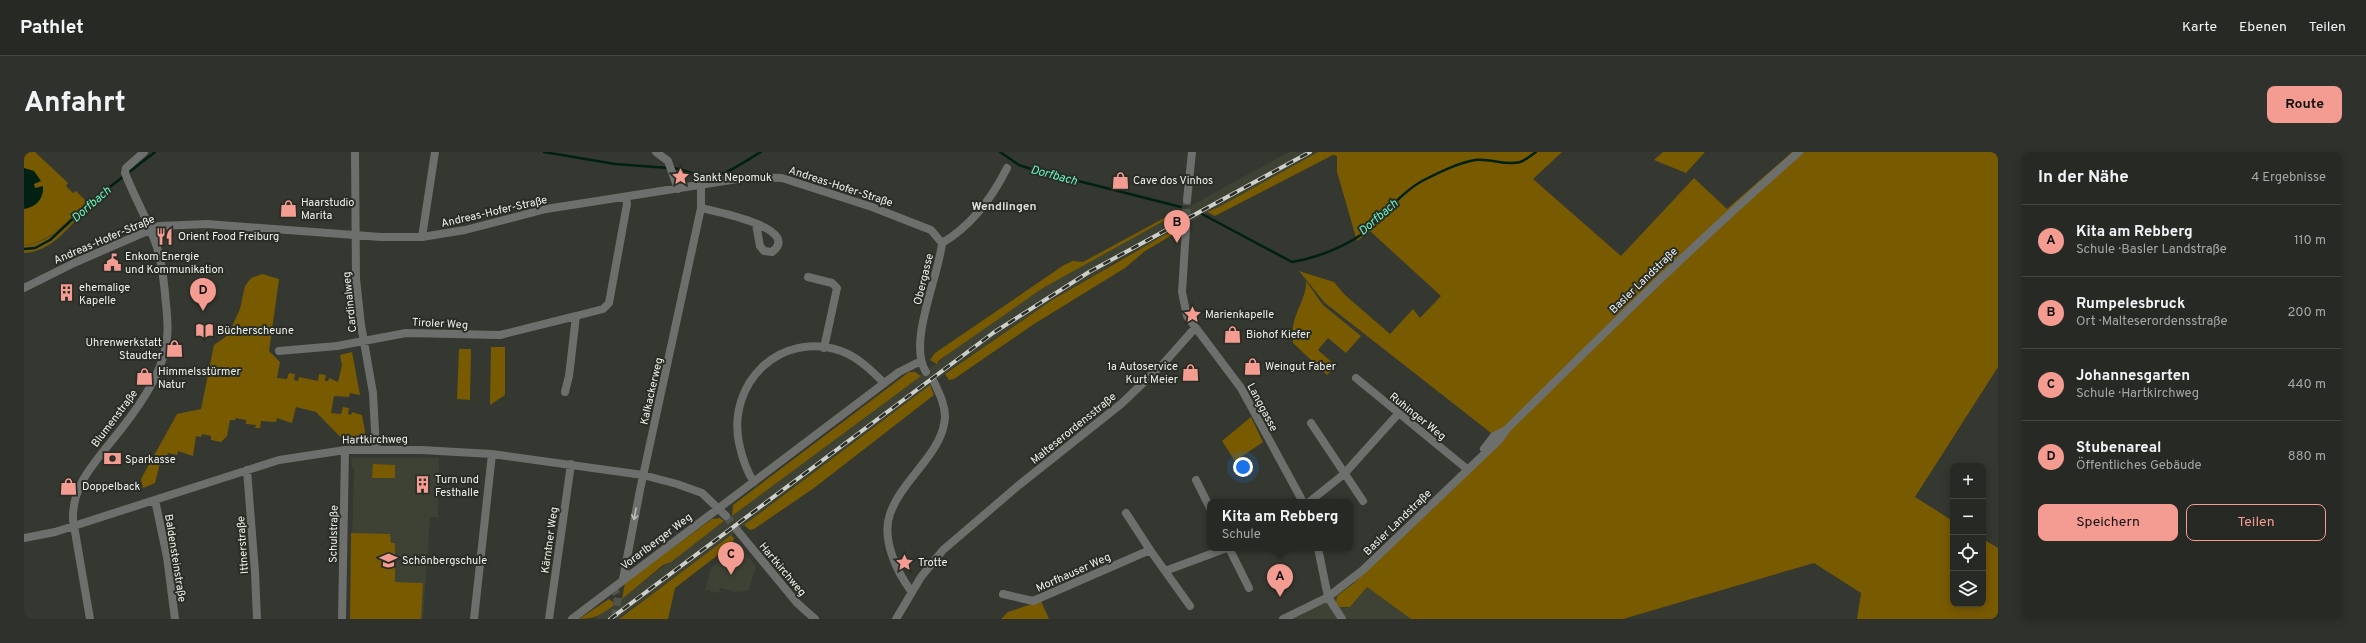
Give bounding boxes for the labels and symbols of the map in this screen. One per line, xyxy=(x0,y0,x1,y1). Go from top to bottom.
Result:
water label: Dorfbach xyxy=(1029,162,1079,190)
street label: Andreas-Hofer-Straße xyxy=(787,164,895,210)
place icon: Sankt Nepomuk xyxy=(670,167,690,187)
shop icon: Cave dos Vinhos xyxy=(1110,170,1130,190)
place label: Sankt Nepomuk xyxy=(693,171,772,185)
place label: Cave dos Vinhos xyxy=(1133,174,1213,188)
water label: Dorfbach xyxy=(68,183,115,226)
street label: Andreas-Hofer-Straße xyxy=(440,193,549,231)
place label: Haarstudio Marita xyxy=(301,196,355,223)
water label: Dorfbach xyxy=(1355,196,1402,239)
shop icon: Haarstudio Marita xyxy=(278,198,298,218)
district label: Wendlingen xyxy=(971,199,1037,215)
pin: B xyxy=(1164,210,1190,243)
street label: Andreas-Hofer-Straße xyxy=(52,212,157,268)
restaurant icon: Orient Food Freiburg xyxy=(155,226,175,246)
place label: Orient Food Freiburg xyxy=(178,230,279,244)
street label: Basler Landstraße xyxy=(1607,245,1681,317)
place label: Enkom Energie und Kommunikation xyxy=(125,250,224,277)
public building icon: Enkom Energie und Kommunikation xyxy=(102,252,122,272)
street label: Obergasse xyxy=(911,252,937,306)
street label: Cardinalweg xyxy=(340,271,360,333)
pin: D xyxy=(190,278,216,311)
place label: ehemalige Kapelle xyxy=(79,281,130,308)
building icon: ehemalige Kapelle xyxy=(56,283,76,303)
place icon: Marienkapelle xyxy=(1182,304,1202,324)
place label: Marienkapelle xyxy=(1205,308,1274,322)
street label: Tiroler Weg xyxy=(412,316,468,332)
library icon: Bücherscheune xyxy=(194,320,214,340)
place label: Bücherscheune xyxy=(217,324,294,338)
shop icon: Biohof Kiefer xyxy=(1223,324,1243,344)
place label: Biohof Kiefer xyxy=(1246,328,1311,342)
place label: Uhrenwerkstatt Staudter xyxy=(85,336,163,363)
shop icon: Uhrenwerkstatt Staudter xyxy=(165,338,185,358)
street label: Kalkackerweg xyxy=(637,356,667,426)
shop icon: Weingut Faber xyxy=(1242,356,1262,376)
place label: 1a Autoservice Kurt Meier xyxy=(1107,360,1179,387)
place label: Weingut Faber xyxy=(1265,360,1337,374)
shop icon: 1a Autoservice Kurt Meier xyxy=(1181,362,1201,382)
place label: Himmelsstürmer Natur xyxy=(158,365,242,392)
shop icon: Himmelsstürmer Natur xyxy=(135,367,155,387)
street label: Langgasse xyxy=(1244,381,1281,434)
street label: Blumenstraße xyxy=(89,387,141,450)
street label: Malteserordensstraße xyxy=(1028,390,1119,468)
street label: Ruhinger Weg xyxy=(1386,390,1449,444)
street label: Hartkirchweg xyxy=(342,432,408,448)
bank icon: Sparkasse xyxy=(102,449,122,469)
place label: Sparkasse xyxy=(125,453,176,467)
your location xyxy=(1233,457,1253,477)
place label: Turn und Festhalle xyxy=(435,473,479,500)
building icon: Turn und Festhalle xyxy=(412,475,432,495)
shop icon: Doppelback xyxy=(59,476,79,496)
place label: Doppelback xyxy=(82,480,141,494)
street label: Basler Landstraße xyxy=(1361,487,1435,559)
street label: Schulstraße xyxy=(326,505,342,563)
street label: Kärntner Weg xyxy=(538,506,562,574)
one-way arrow xyxy=(631,507,639,520)
street label: Vorarlberger Weg xyxy=(618,510,695,573)
street label: Baldensteinstraße xyxy=(161,513,189,603)
street label: Ittnerstraße xyxy=(234,515,252,574)
street label: Hartkirchweg xyxy=(756,540,809,599)
pin: C xyxy=(718,542,744,575)
school or university icon: Schönbergschule xyxy=(379,550,399,570)
street label: Morfhauser Weg xyxy=(1034,550,1113,596)
place icon: Trotte xyxy=(895,552,915,572)
place label: Schönbergschule xyxy=(402,554,487,568)
place label: Trotte xyxy=(918,556,948,570)
pin: A xyxy=(1267,564,1293,597)

